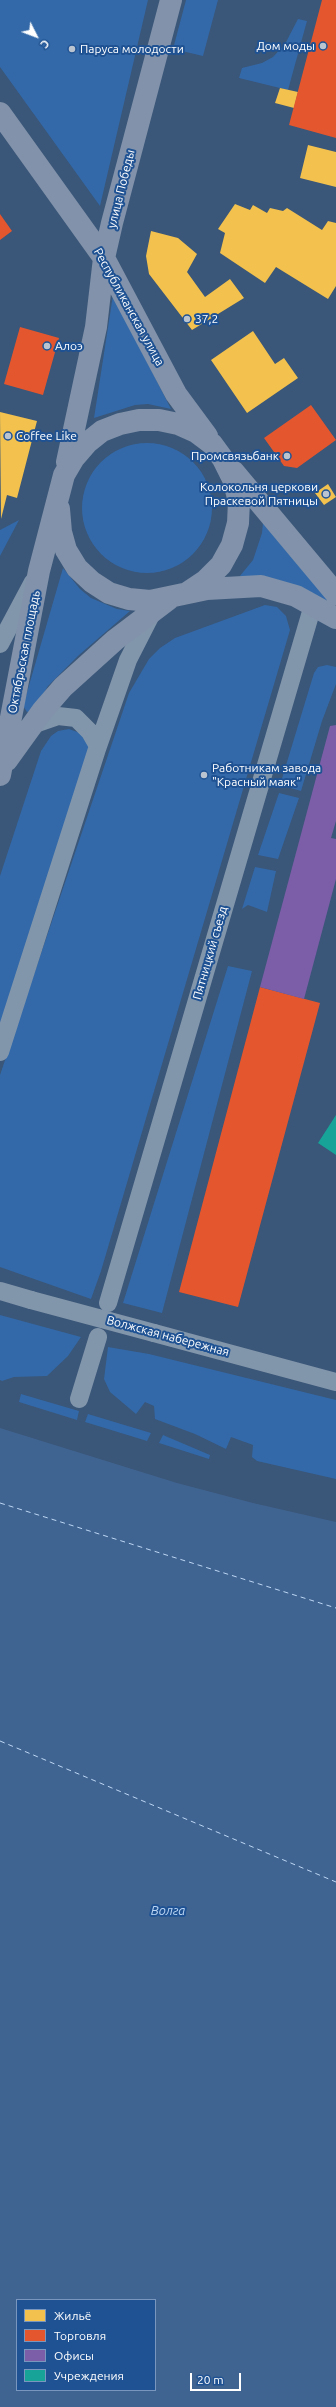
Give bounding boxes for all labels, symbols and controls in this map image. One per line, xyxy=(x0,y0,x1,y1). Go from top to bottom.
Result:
north arrow xyxy=(16,16,56,56)
text: С xyxy=(38,37,52,51)
place label: Дом моды xyxy=(256,39,315,53)
marker: Дом моды xyxy=(318,41,328,51)
place label: Паруса молодости xyxy=(80,42,184,56)
marker: Паруса молодости xyxy=(67,44,77,54)
street label: улица Победы xyxy=(104,148,138,230)
street label: Республиканская улица xyxy=(91,246,167,368)
place label: 37,2 xyxy=(195,312,218,326)
marker: 37,2 xyxy=(182,314,192,324)
place label: Алоэ xyxy=(55,339,83,353)
marker: Алоэ xyxy=(42,341,52,351)
place label: Coffee Like xyxy=(16,429,77,443)
marker: Coffee Like xyxy=(3,431,13,441)
place label: Промсвязьбанк xyxy=(191,449,279,463)
marker: Промсвязьбанк xyxy=(282,451,292,461)
place label: Колокольня церкови Праскевой Пятницы xyxy=(200,480,318,508)
marker: Колокольня церкови Праскевой Пятницы xyxy=(321,489,331,499)
street label: Октябрьская площадь xyxy=(5,589,43,715)
place label: Работникам завода "Красный маяк" xyxy=(212,761,321,789)
marker: Работникам завода "Красный маяк" xyxy=(199,770,209,780)
street label: Пятницкий съезд xyxy=(190,905,230,1001)
street label: Волжская набережная xyxy=(105,1313,231,1359)
water label: Волга xyxy=(151,1903,185,1919)
legend xyxy=(16,2299,156,2391)
text: Жильё xyxy=(54,2309,91,2322)
text: Торговля xyxy=(54,2329,106,2342)
text: Офисы xyxy=(54,2349,94,2362)
scale bar xyxy=(192,2365,243,2391)
text: Учреждения xyxy=(54,2369,124,2382)
text: 20 m xyxy=(197,2373,224,2386)

